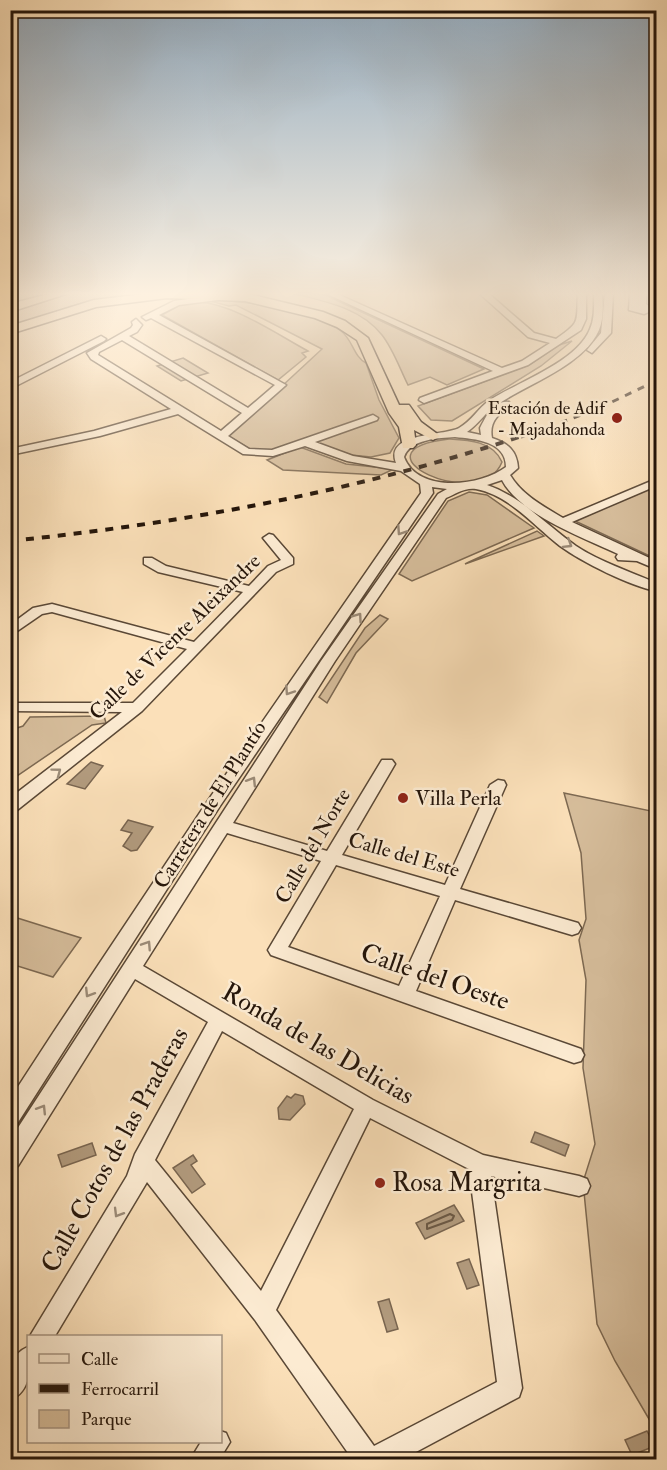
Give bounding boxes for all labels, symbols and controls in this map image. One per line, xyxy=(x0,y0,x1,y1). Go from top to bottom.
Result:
place label: Estación de Adif - Majadahonda xyxy=(488,397,608,441)
marker: Estación de Adif - Majadahonda xyxy=(610,411,624,425)
one-way arrow xyxy=(397,524,408,535)
one-way arrow xyxy=(562,537,572,549)
street label: Calle de Vicente Aleixandre xyxy=(84,548,267,726)
one-way arrow xyxy=(351,613,362,624)
one-way arrow xyxy=(285,684,296,695)
street label: Carretera de El Plantío xyxy=(148,716,272,894)
one-way arrow xyxy=(51,768,62,779)
one-way arrow xyxy=(244,776,255,787)
street label: Calle del Norte xyxy=(269,783,357,908)
place label: Villa Perla xyxy=(415,785,502,812)
marker: Villa Perla xyxy=(396,791,410,805)
street label: Calle del Este xyxy=(345,826,463,884)
street label: Calle del Oeste xyxy=(356,937,514,1017)
one-way arrow xyxy=(140,941,151,952)
street label: Ronda de las Delicias xyxy=(216,976,420,1112)
one-way arrow xyxy=(84,987,96,997)
street label: Calle Cotos de las Praderas xyxy=(34,1022,196,1278)
one-way arrow xyxy=(34,1105,46,1115)
place label: Rosa Margrita xyxy=(392,1167,542,1199)
marker: Rosa Margrita xyxy=(373,1176,387,1190)
one-way arrow xyxy=(113,1207,125,1217)
legend xyxy=(27,1335,222,1443)
text: Calle xyxy=(81,1348,119,1371)
text: Ferrocarril xyxy=(81,1378,159,1401)
text: Parque xyxy=(81,1408,132,1431)

